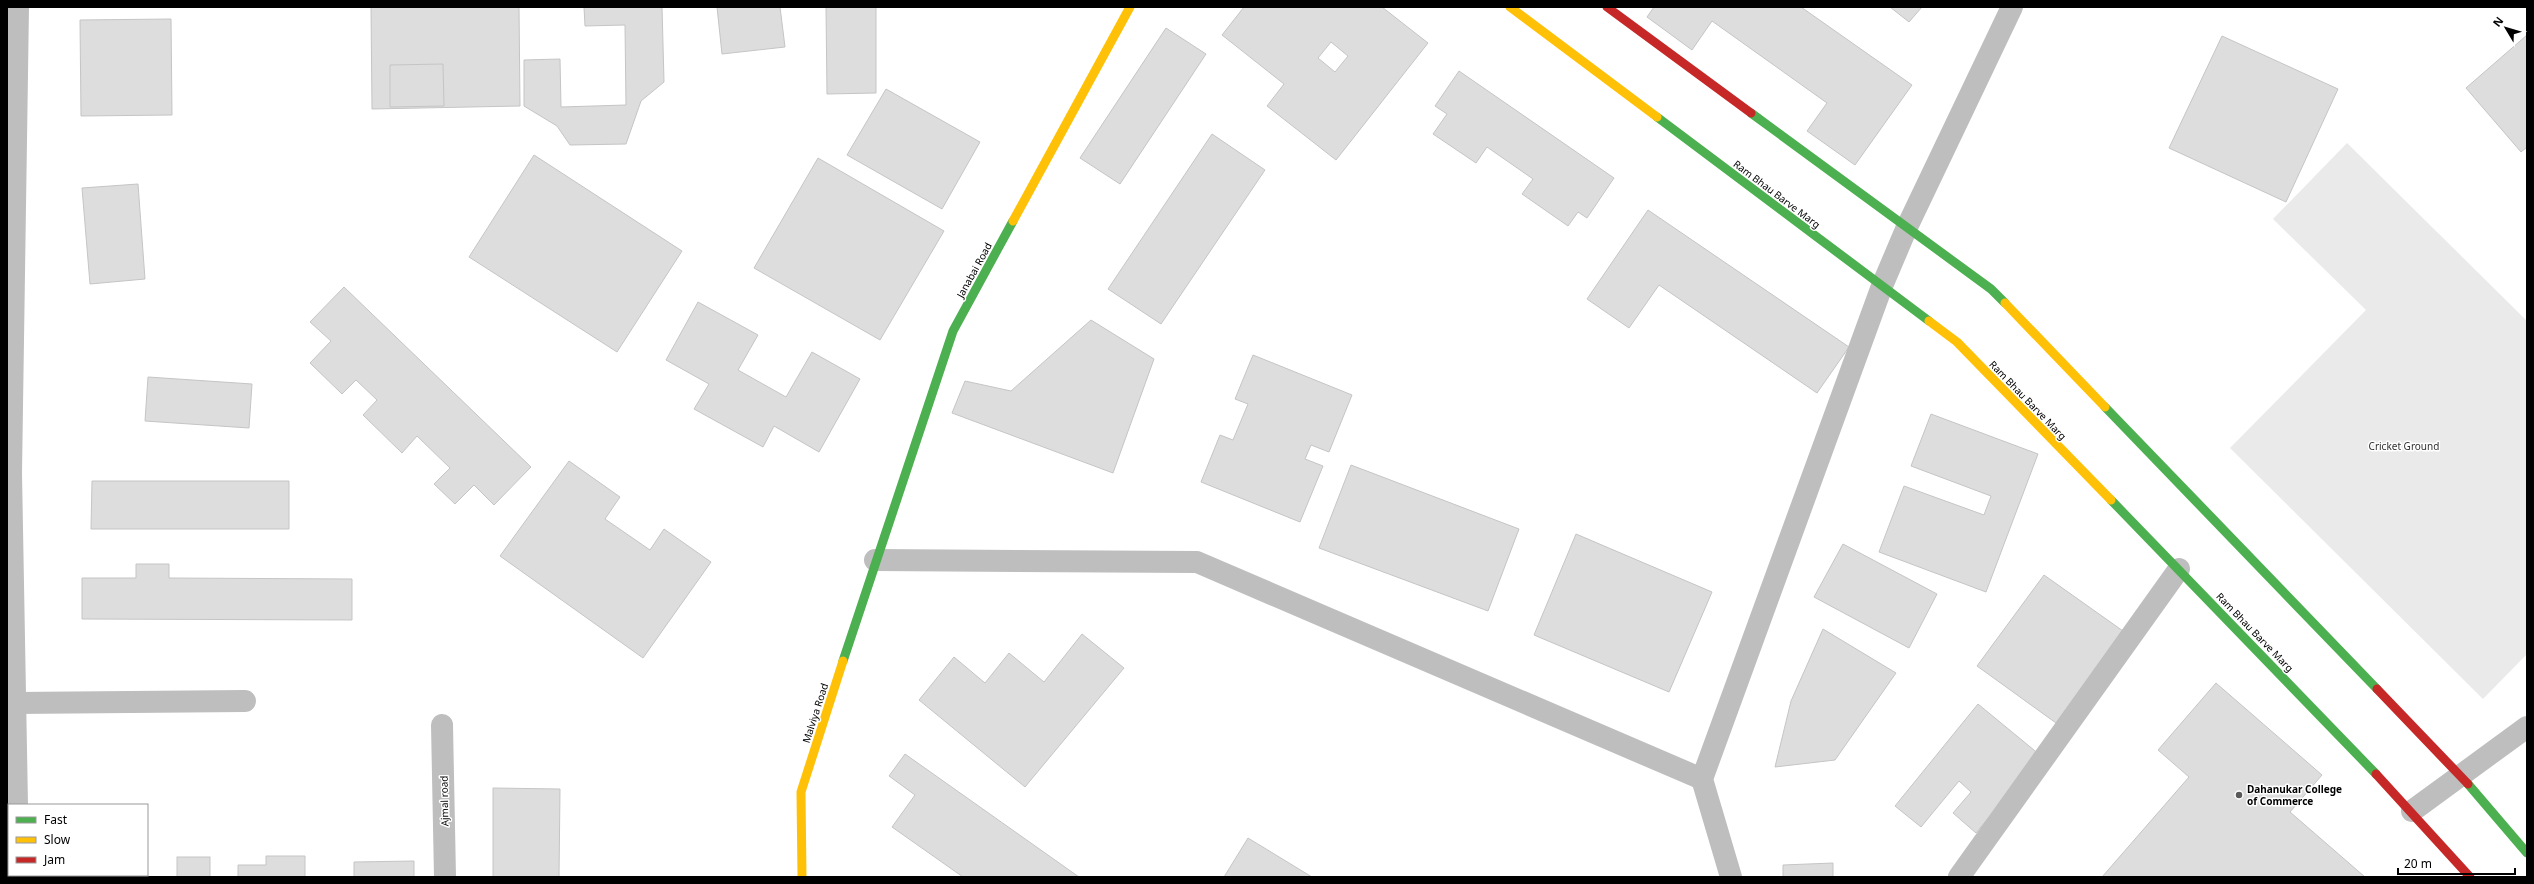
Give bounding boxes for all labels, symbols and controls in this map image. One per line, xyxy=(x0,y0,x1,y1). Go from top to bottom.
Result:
north arrow xyxy=(2486,8,2526,48)
text: N xyxy=(2489,13,2506,30)
street label: Ram Bhau Barve Marg xyxy=(1731,157,1823,231)
street label: Janabai Road xyxy=(953,240,995,301)
street label: Ram Bhau Barve Marg xyxy=(1986,357,2070,443)
park label: Cricket Ground xyxy=(2369,439,2439,453)
street label: Ram Bhau Barve Marg xyxy=(2213,589,2297,675)
street label: Malviya Road xyxy=(799,681,831,745)
street label: Ajmal road xyxy=(437,775,451,827)
place label: Dahanukar College of Commerce xyxy=(2247,782,2342,808)
marker: Dahanukar College of Commerce xyxy=(2234,790,2244,800)
legend xyxy=(8,804,148,876)
text: Fast xyxy=(44,811,68,828)
text: Slow xyxy=(44,831,71,848)
scale bar xyxy=(2398,850,2515,876)
text: Jam xyxy=(43,851,65,868)
text: 20 m xyxy=(2404,855,2432,872)

